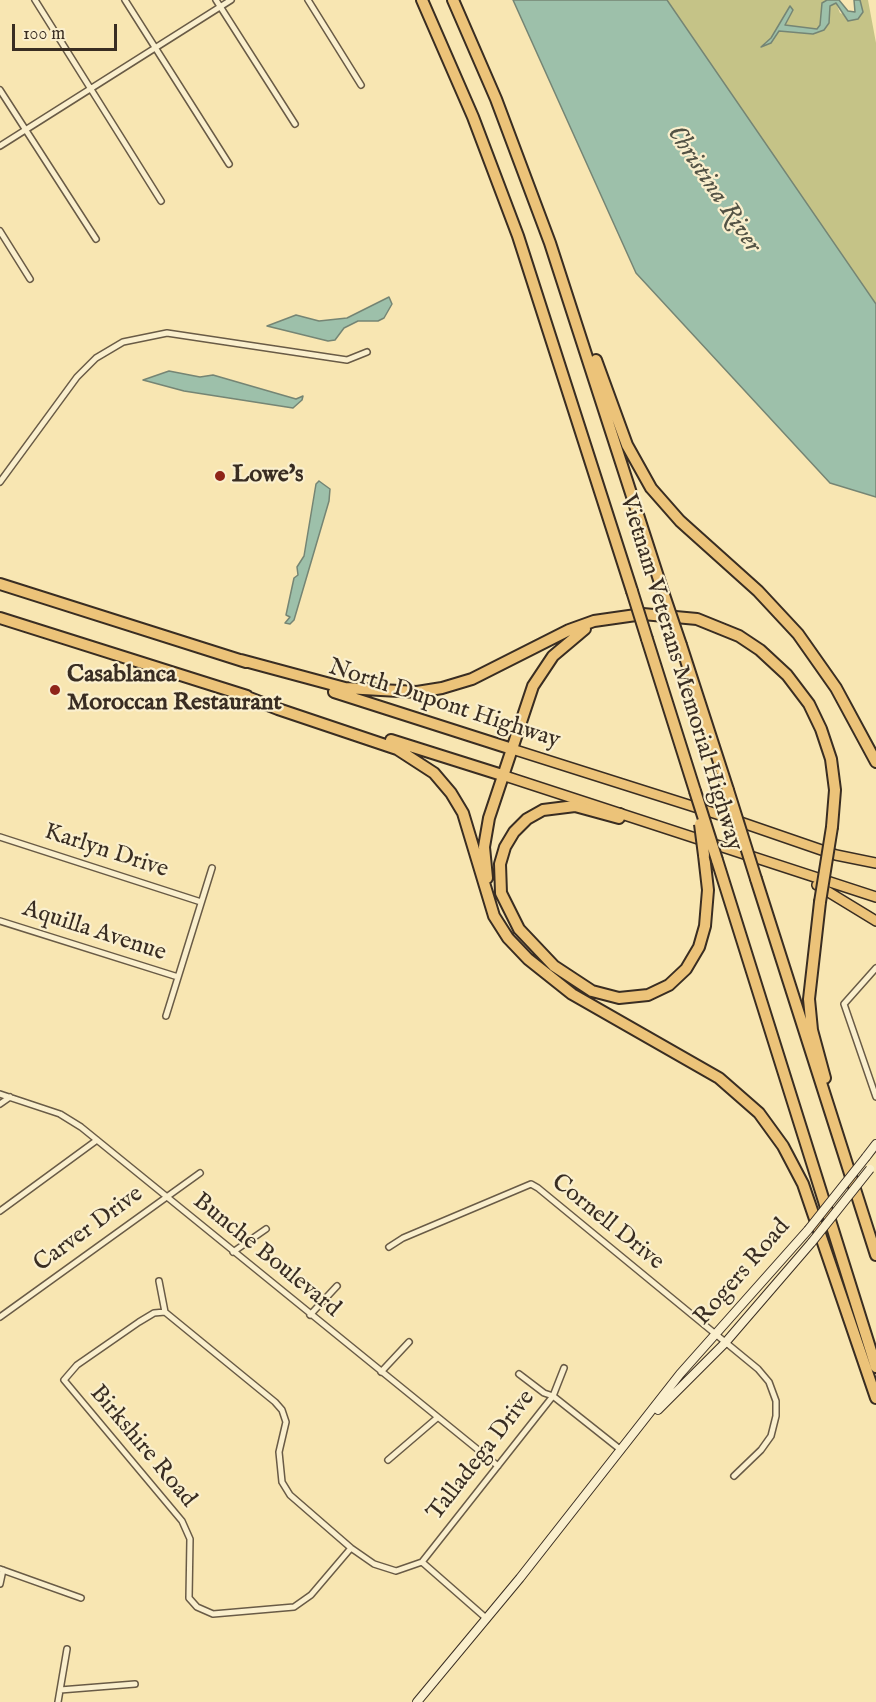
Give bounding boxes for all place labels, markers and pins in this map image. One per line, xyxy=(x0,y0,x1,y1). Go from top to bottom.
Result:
place label: Lowe's xyxy=(232,462,304,490)
marker: Lowe's xyxy=(213,469,227,483)
place label: Casablanca Moroccan Restaurant xyxy=(67,662,282,718)
marker: Casablanca Moroccan Restaurant xyxy=(48,683,62,697)

